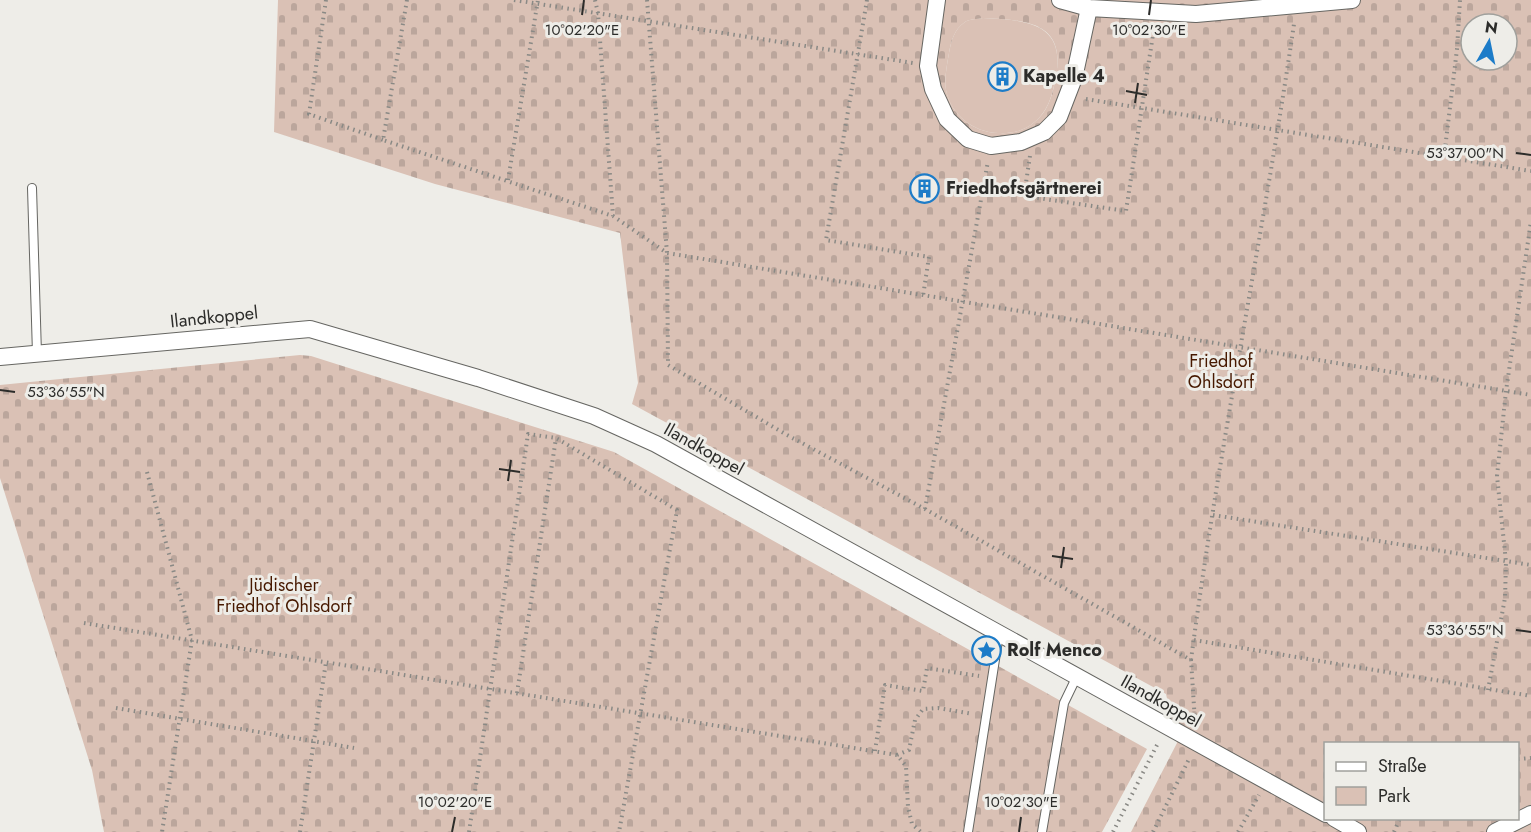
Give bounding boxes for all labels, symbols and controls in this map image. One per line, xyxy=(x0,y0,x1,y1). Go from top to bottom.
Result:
north arrow xyxy=(1459,12,1519,72)
text: N xyxy=(1483,15,1499,40)
text: 10°02'20"E xyxy=(545,19,619,41)
text: 10°02'30"E xyxy=(1112,19,1186,41)
building icon: Kapelle 4 xyxy=(986,60,1018,92)
place label: Kapelle 4 xyxy=(1023,63,1105,89)
text: 53°37'00"N xyxy=(1426,142,1504,164)
building icon: Friedhofsgärtnerei xyxy=(909,172,941,204)
place label: Friedhofsgärtnerei xyxy=(946,175,1102,201)
street label: Ilandkoppel xyxy=(169,299,259,335)
park label: Friedhof Ohlsdorf xyxy=(1188,348,1255,395)
text: 53°36'55"N xyxy=(27,381,105,403)
street label: Ilandkoppel xyxy=(659,416,749,482)
park label: Jüdischer Friedhof Ohlsdorf xyxy=(216,572,353,619)
text: 53°36'55"N xyxy=(1426,619,1504,641)
place icon: Rolf Menco xyxy=(970,634,1002,666)
place label: Rolf Menco xyxy=(1007,637,1102,663)
street label: Ilandkoppel xyxy=(1116,668,1206,734)
legend xyxy=(1324,742,1519,820)
text: Straße xyxy=(1378,753,1426,779)
text: Park xyxy=(1378,783,1410,809)
text: 10°02'20"E xyxy=(418,791,492,813)
text: 10°02'30"E xyxy=(984,791,1058,813)

